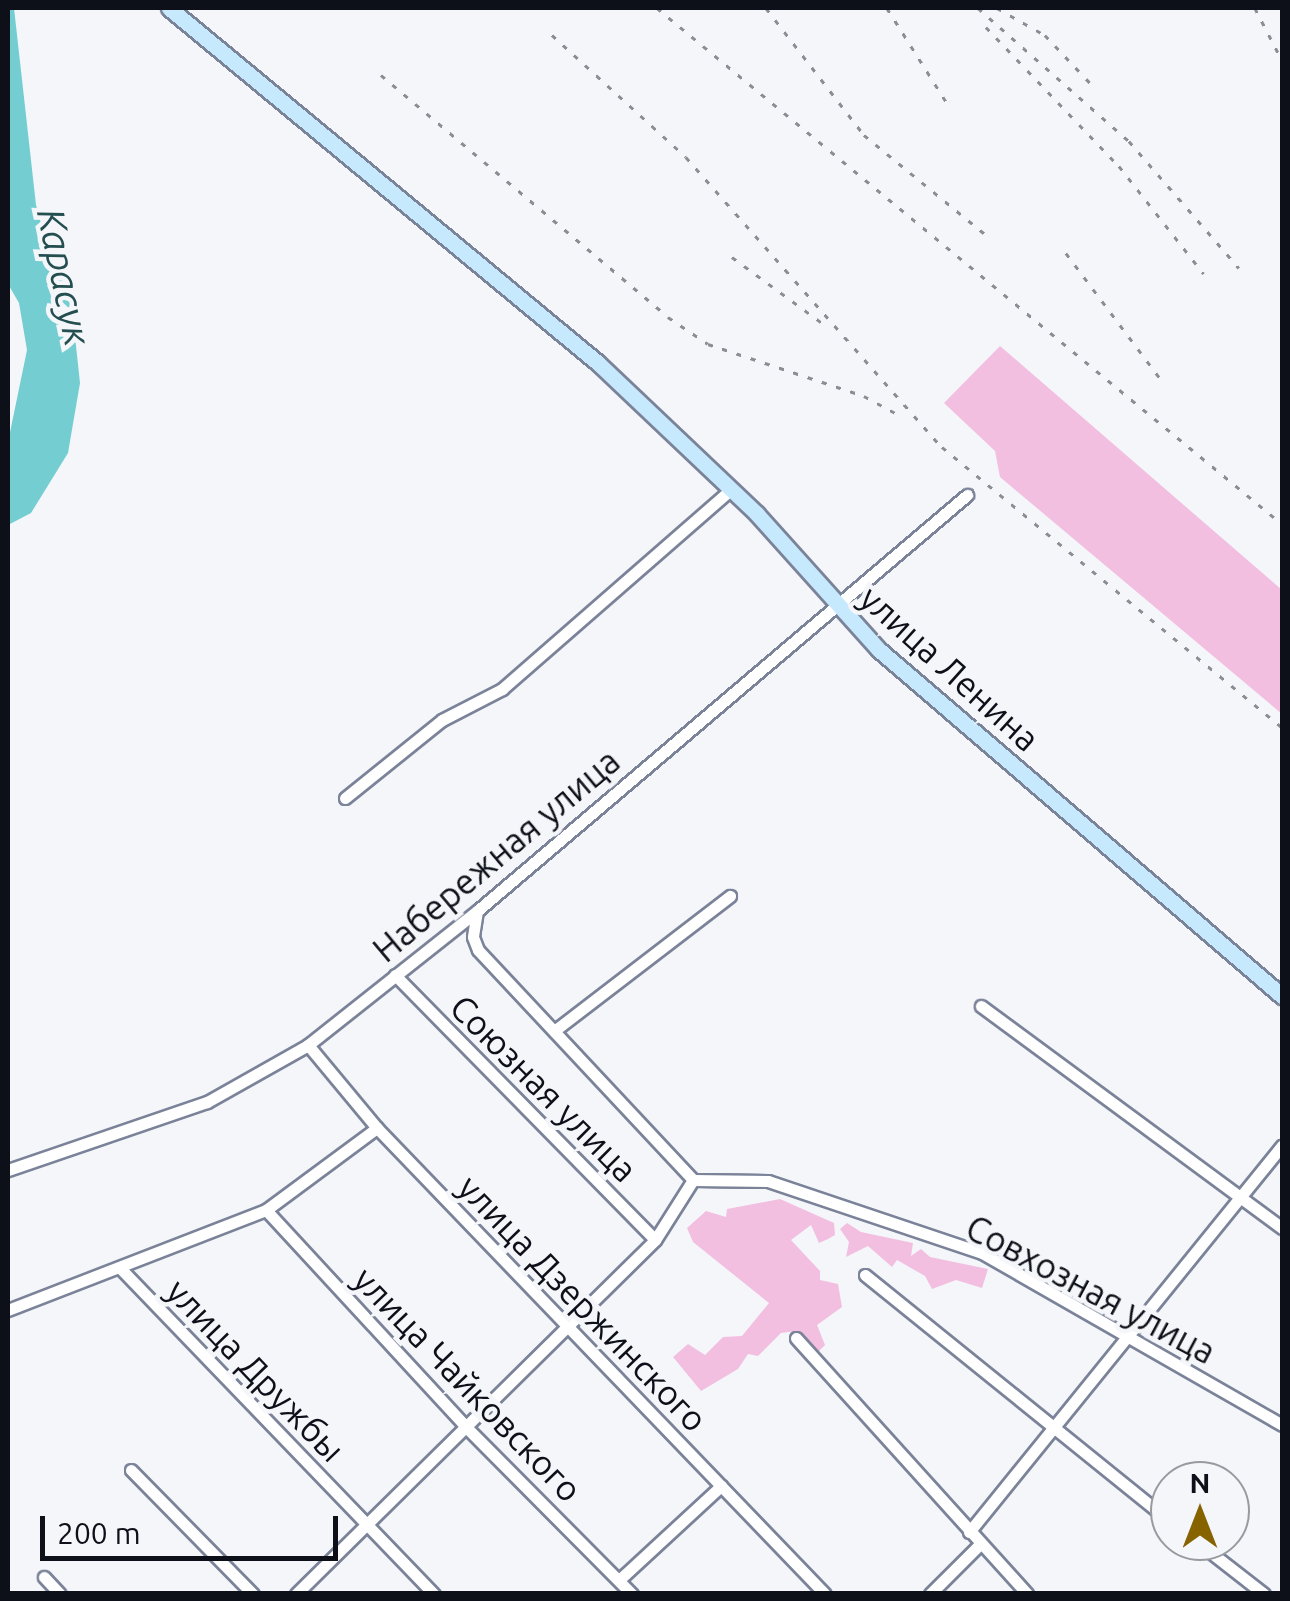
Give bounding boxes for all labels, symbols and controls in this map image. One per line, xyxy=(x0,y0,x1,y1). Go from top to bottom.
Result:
water label: Карасук xyxy=(27,204,101,350)
street label: улица Ленина xyxy=(852,576,1048,760)
street label: Набережная улица xyxy=(364,740,628,970)
street label: Союзная улица xyxy=(442,986,646,1190)
street label: улица Дзержинского xyxy=(450,1166,716,1440)
street label: Совхозная улица xyxy=(959,1206,1223,1372)
street label: улица Чайковского xyxy=(345,1258,591,1510)
street label: улица Дружбы xyxy=(158,1270,354,1470)
north arrow xyxy=(1150,1461,1250,1561)
text: N xyxy=(1190,1467,1210,1498)
scale bar xyxy=(45,1496,342,1558)
text: 200 m xyxy=(57,1516,141,1550)

